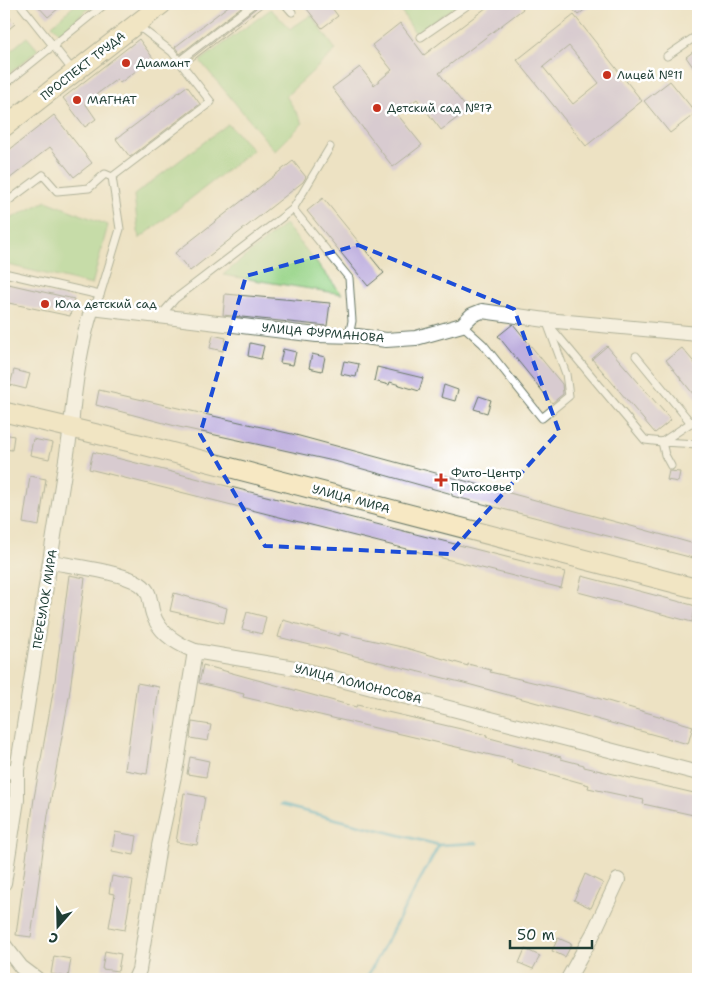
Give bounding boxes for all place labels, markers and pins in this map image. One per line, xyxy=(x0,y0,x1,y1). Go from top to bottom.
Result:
place label: Диамант xyxy=(136,55,191,71)
marker: Диамант xyxy=(120,57,132,69)
place label: Лицей №11 xyxy=(617,67,683,83)
marker: Лицей №11 xyxy=(601,69,613,81)
place label: МАГНАТ xyxy=(87,92,138,108)
marker: МАГНАТ xyxy=(71,94,83,106)
place label: Детский сад №17 xyxy=(387,100,492,116)
marker: Детский сад №17 xyxy=(371,102,383,114)
place label: Юла детский сад xyxy=(55,296,157,312)
marker: Юла детский сад xyxy=(39,298,51,310)
place label: Фито-Центр Прасковье xyxy=(451,465,522,495)
marker: Фито-Центр Прасковье xyxy=(435,474,447,486)

